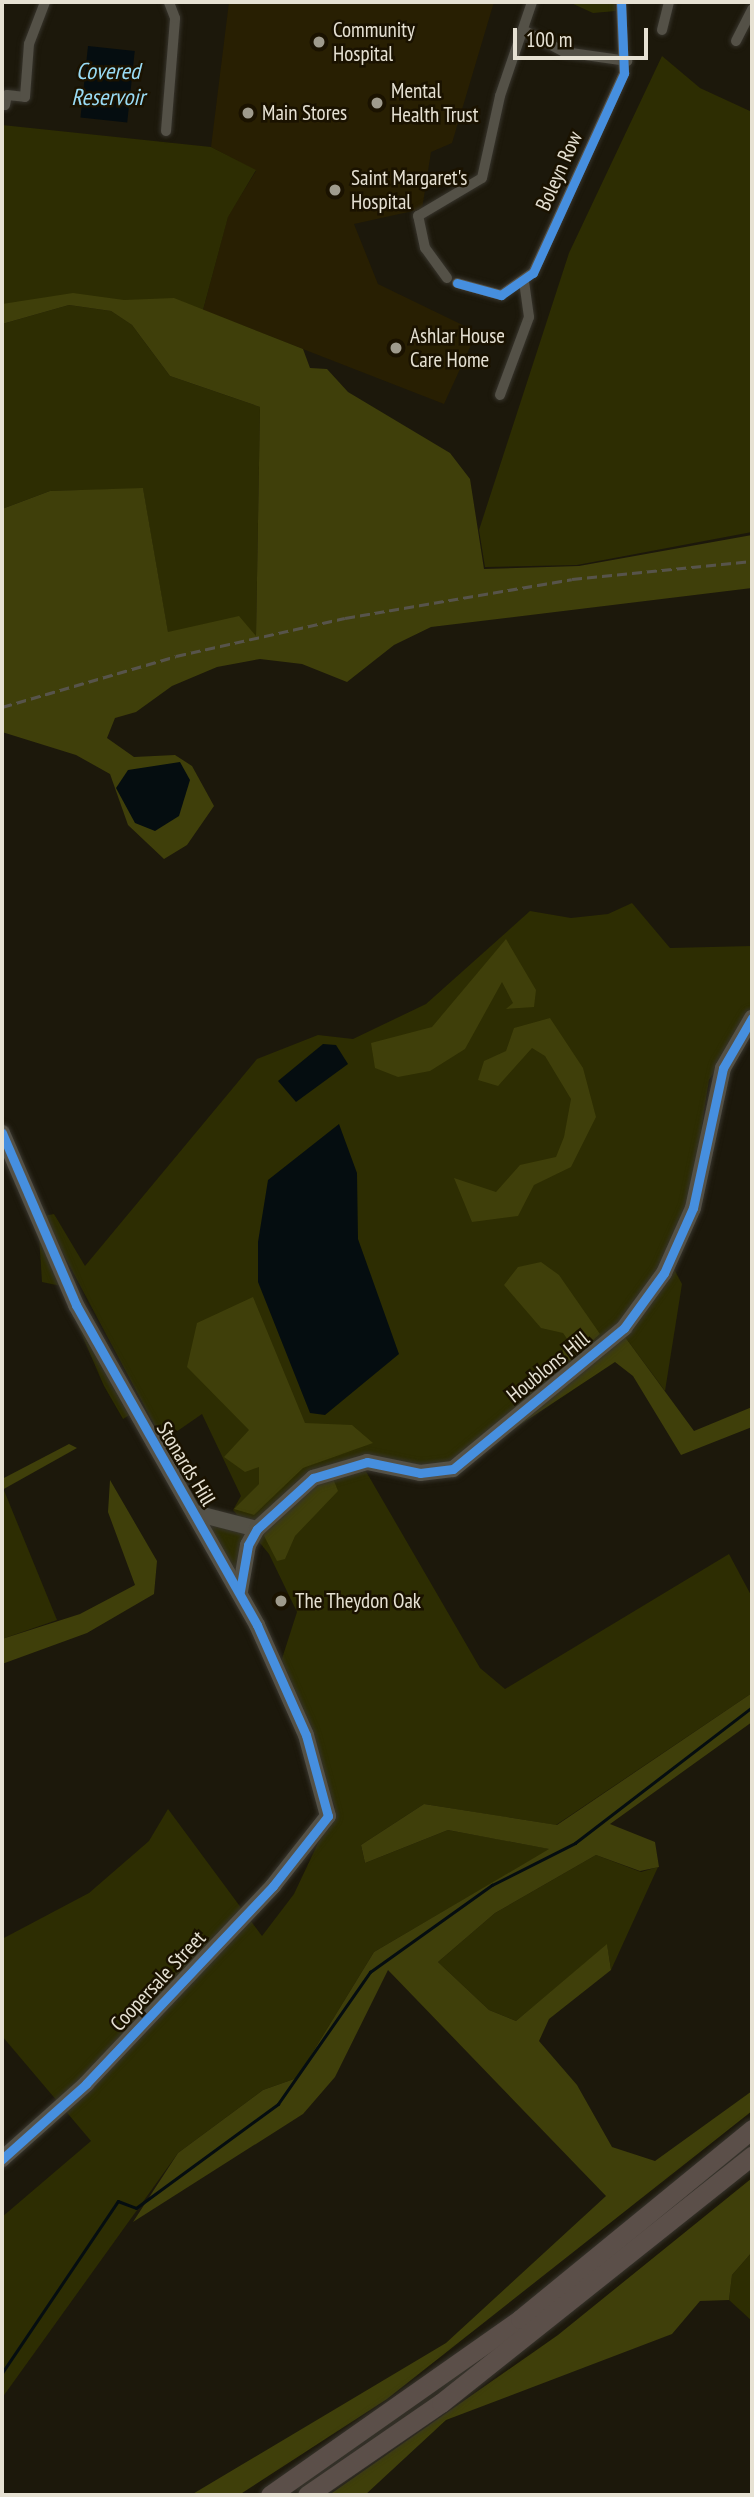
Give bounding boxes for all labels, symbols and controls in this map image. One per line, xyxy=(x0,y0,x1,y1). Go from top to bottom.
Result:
scale bar xyxy=(516,14,651,58)
place label: Community Hospital xyxy=(333,17,415,67)
text: 100 m xyxy=(526,26,572,53)
marker: Community Hospital xyxy=(311,34,327,50)
water label: Covered Reservoir xyxy=(71,57,145,111)
place label: Mental Health Trust xyxy=(391,78,479,128)
marker: Mental Health Trust xyxy=(369,95,385,111)
place label: Main Stores xyxy=(262,100,347,126)
marker: Main Stores xyxy=(240,105,256,121)
street label: Boleyn Row xyxy=(530,127,588,215)
place label: Saint Margaret's Hospital xyxy=(351,165,467,215)
marker: Saint Margaret's Hospital xyxy=(325,180,345,200)
place label: Ashlar House Care Home xyxy=(410,323,505,373)
marker: Ashlar House Care Home xyxy=(388,340,404,356)
street label: Houblons Hill xyxy=(502,1326,594,1408)
street label: Stonards Hill xyxy=(151,1418,221,1510)
place label: The Theydon Oak xyxy=(295,1588,422,1614)
marker: The Theydon Oak xyxy=(273,1593,289,1609)
street label: Coopersale Street xyxy=(105,1926,211,2036)

